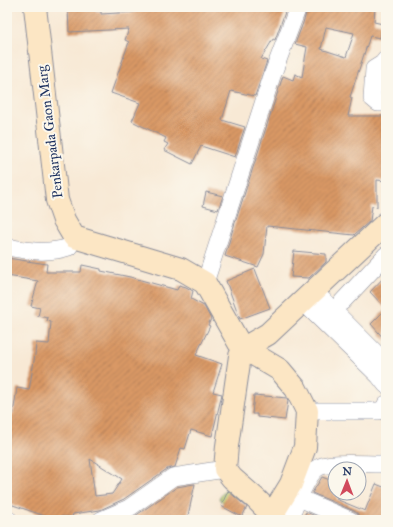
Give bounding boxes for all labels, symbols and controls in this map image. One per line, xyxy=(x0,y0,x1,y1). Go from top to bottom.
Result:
street label: Penkarpada Gaon Marg xyxy=(33,64,67,199)
north arrow xyxy=(327,461,367,501)
text: N xyxy=(342,465,353,478)

